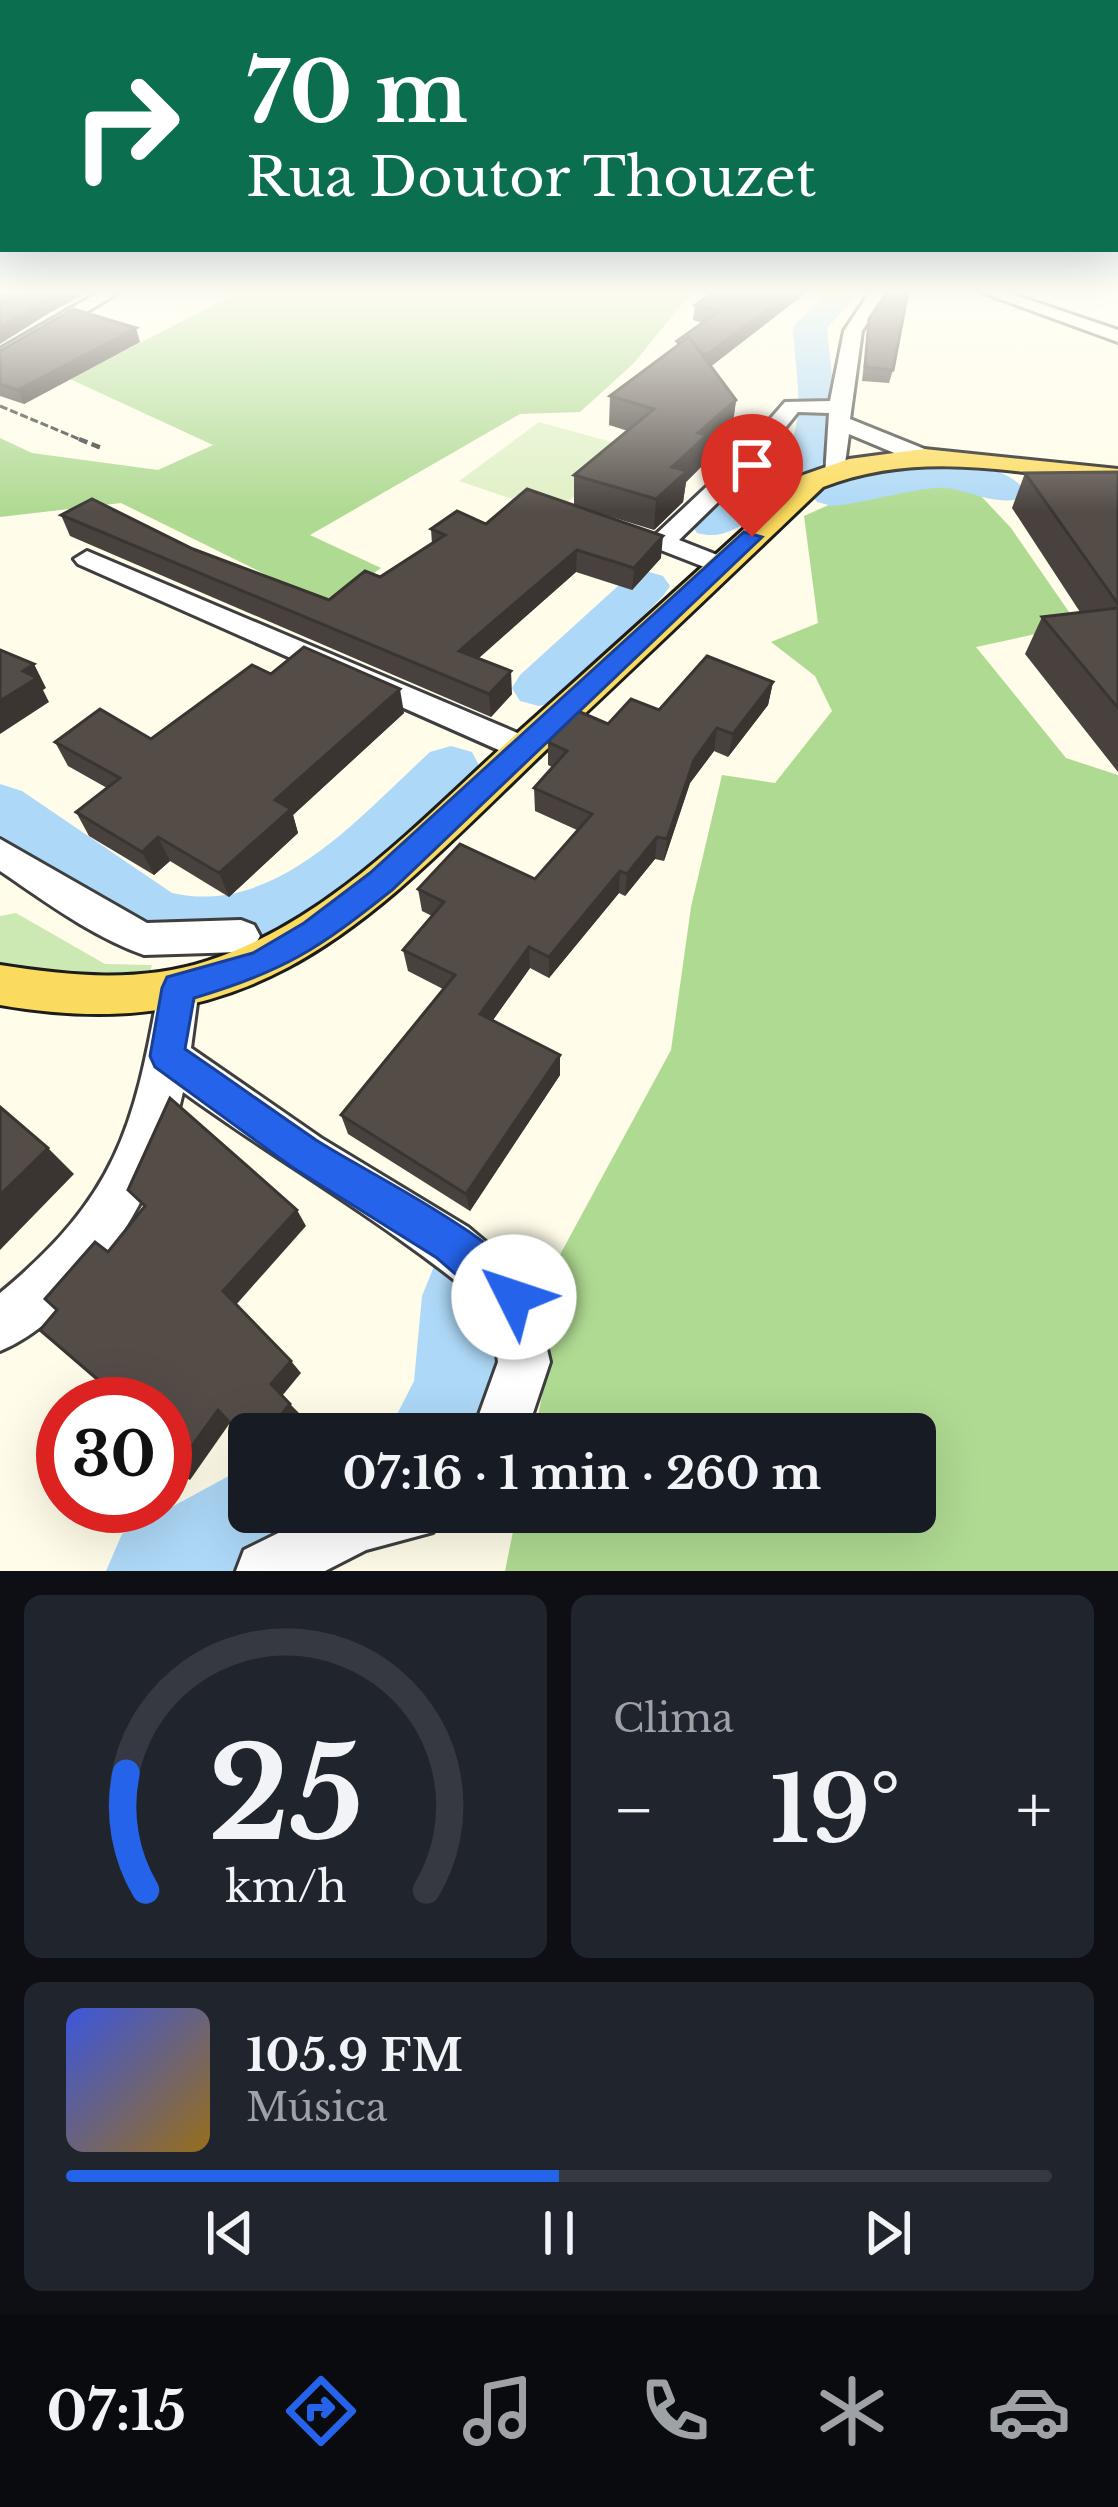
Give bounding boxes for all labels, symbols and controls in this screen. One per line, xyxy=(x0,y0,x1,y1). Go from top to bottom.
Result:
text: 70 m xyxy=(246,41,468,145)
icon: right xyxy=(48,48,204,204)
text: Rua Doutor Thouzet xyxy=(246,144,816,211)
pin xyxy=(701,414,803,537)
icon: arrive xyxy=(719,432,785,498)
position arrow xyxy=(451,1234,577,1360)
speed limit sign: 30 xyxy=(36,1377,192,1533)
text: 07:16 · 1 min · 260 m xyxy=(343,1445,821,1501)
text: Clima xyxy=(613,1694,734,1743)
text: 25 xyxy=(208,1718,363,1873)
text: 19° xyxy=(770,1755,900,1866)
text: − xyxy=(613,1769,655,1851)
text: + xyxy=(1016,1769,1052,1851)
text: km/h xyxy=(225,1859,346,1913)
text: 105.9 FM xyxy=(246,2027,463,2083)
text: Música xyxy=(246,2083,387,2132)
icon: previous xyxy=(197,2200,263,2266)
icon: pause xyxy=(526,2200,592,2266)
icon: next xyxy=(855,2200,921,2266)
icon: directions xyxy=(279,2369,363,2453)
icon: music xyxy=(456,2369,540,2453)
icon: phone xyxy=(633,2369,717,2453)
icon: climate xyxy=(810,2369,894,2453)
icon: car xyxy=(987,2369,1071,2453)
text: 07:15 xyxy=(47,2378,186,2445)

